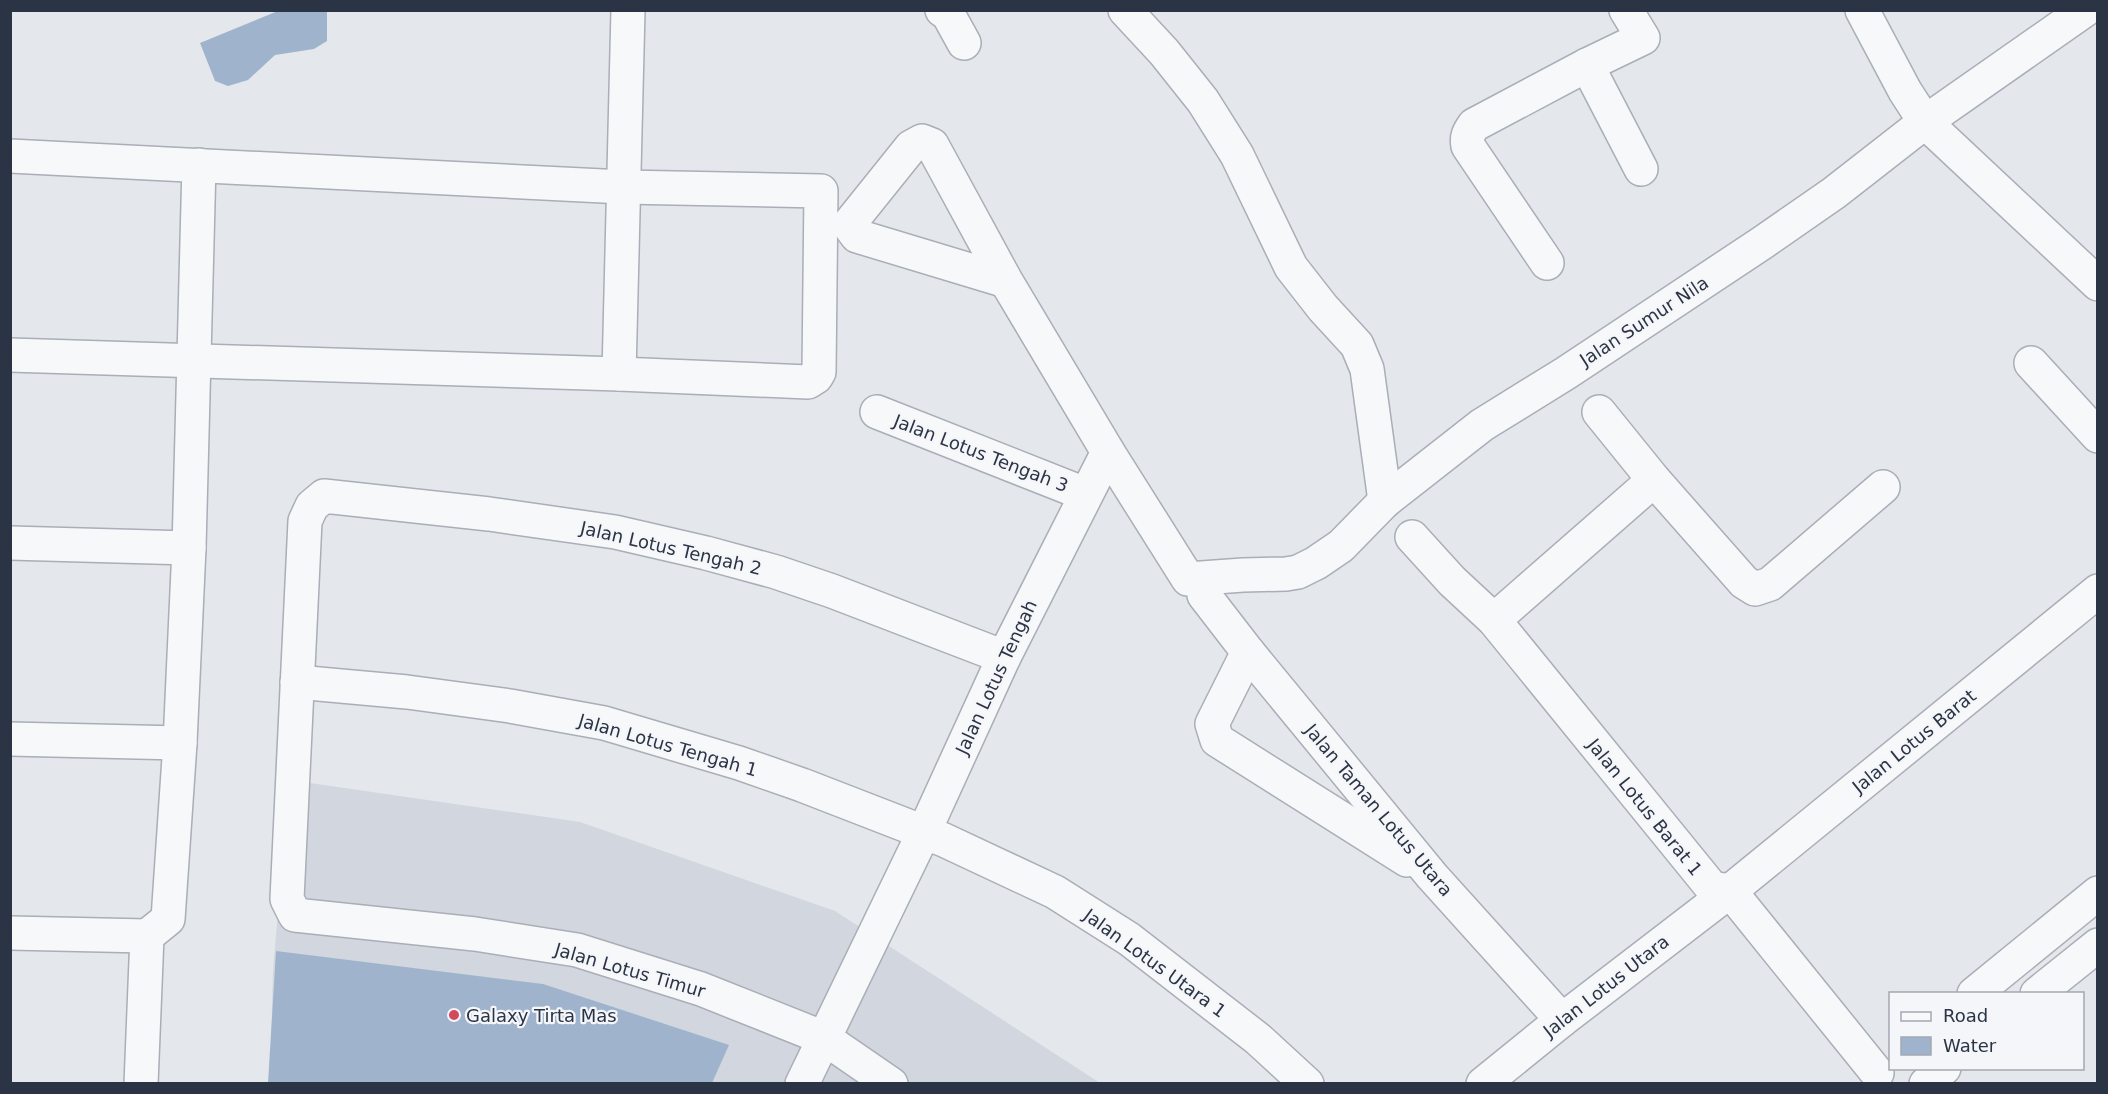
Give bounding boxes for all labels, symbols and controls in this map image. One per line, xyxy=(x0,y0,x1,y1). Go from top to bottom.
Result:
street label: Jalan Sumur Nila xyxy=(1575,272,1712,371)
street label: Jalan Lotus Tengah 3 xyxy=(890,410,1071,496)
street label: Jalan Lotus Tengah 2 xyxy=(577,517,764,579)
street label: Jalan Lotus Tengah xyxy=(951,596,1041,759)
street label: Jalan Lotus Barat xyxy=(1847,685,1980,798)
street label: Jalan Lotus Tengah 1 xyxy=(575,709,760,781)
street label: Jalan Taman Lotus Utara xyxy=(1300,719,1457,900)
street label: Jalan Lotus Barat 1 xyxy=(1583,734,1707,880)
street label: Jalan Lotus Utara 1 xyxy=(1079,904,1230,1022)
street label: Jalan Lotus Utara xyxy=(1538,930,1673,1042)
street label: Jalan Lotus Timur xyxy=(551,938,708,1002)
legend xyxy=(1889,992,2084,1070)
place label: Galaxy Tirta Mas xyxy=(466,1005,617,1026)
text: Road xyxy=(1943,1005,1988,1026)
marker: Galaxy Tirta Mas xyxy=(447,1008,461,1022)
text: Water xyxy=(1943,1035,1997,1056)

